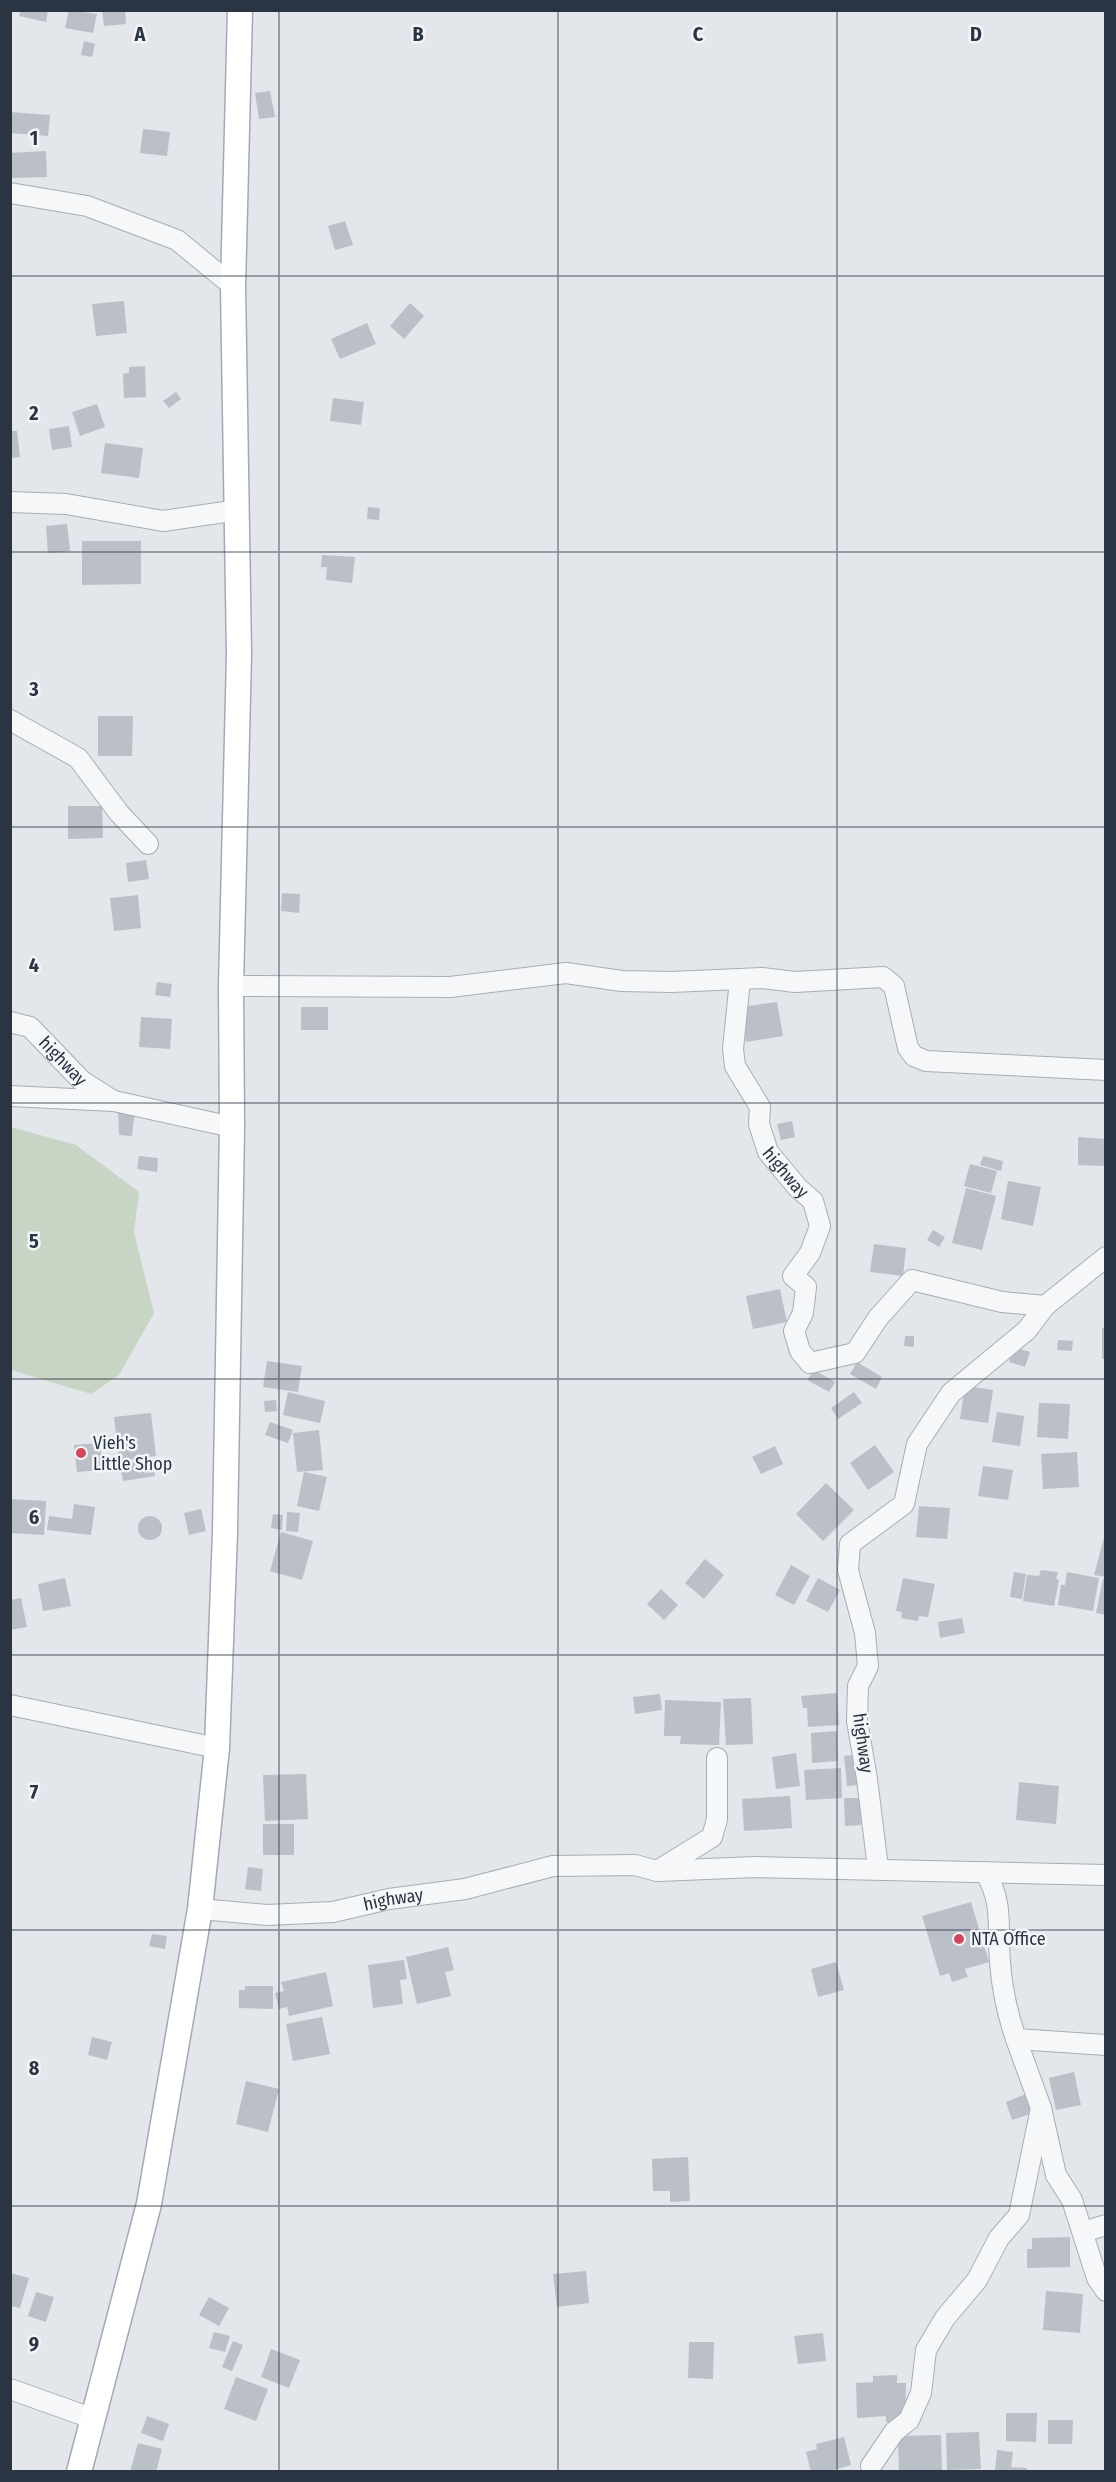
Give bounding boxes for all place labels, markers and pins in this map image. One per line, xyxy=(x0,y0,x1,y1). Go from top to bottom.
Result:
place label: Vieh's Little Shop xyxy=(93,1432,172,1475)
marker: Vieh's Little Shop xyxy=(74,1446,88,1460)
place label: NTA Office xyxy=(971,1928,1046,1950)
marker: NTA Office xyxy=(952,1932,966,1946)

